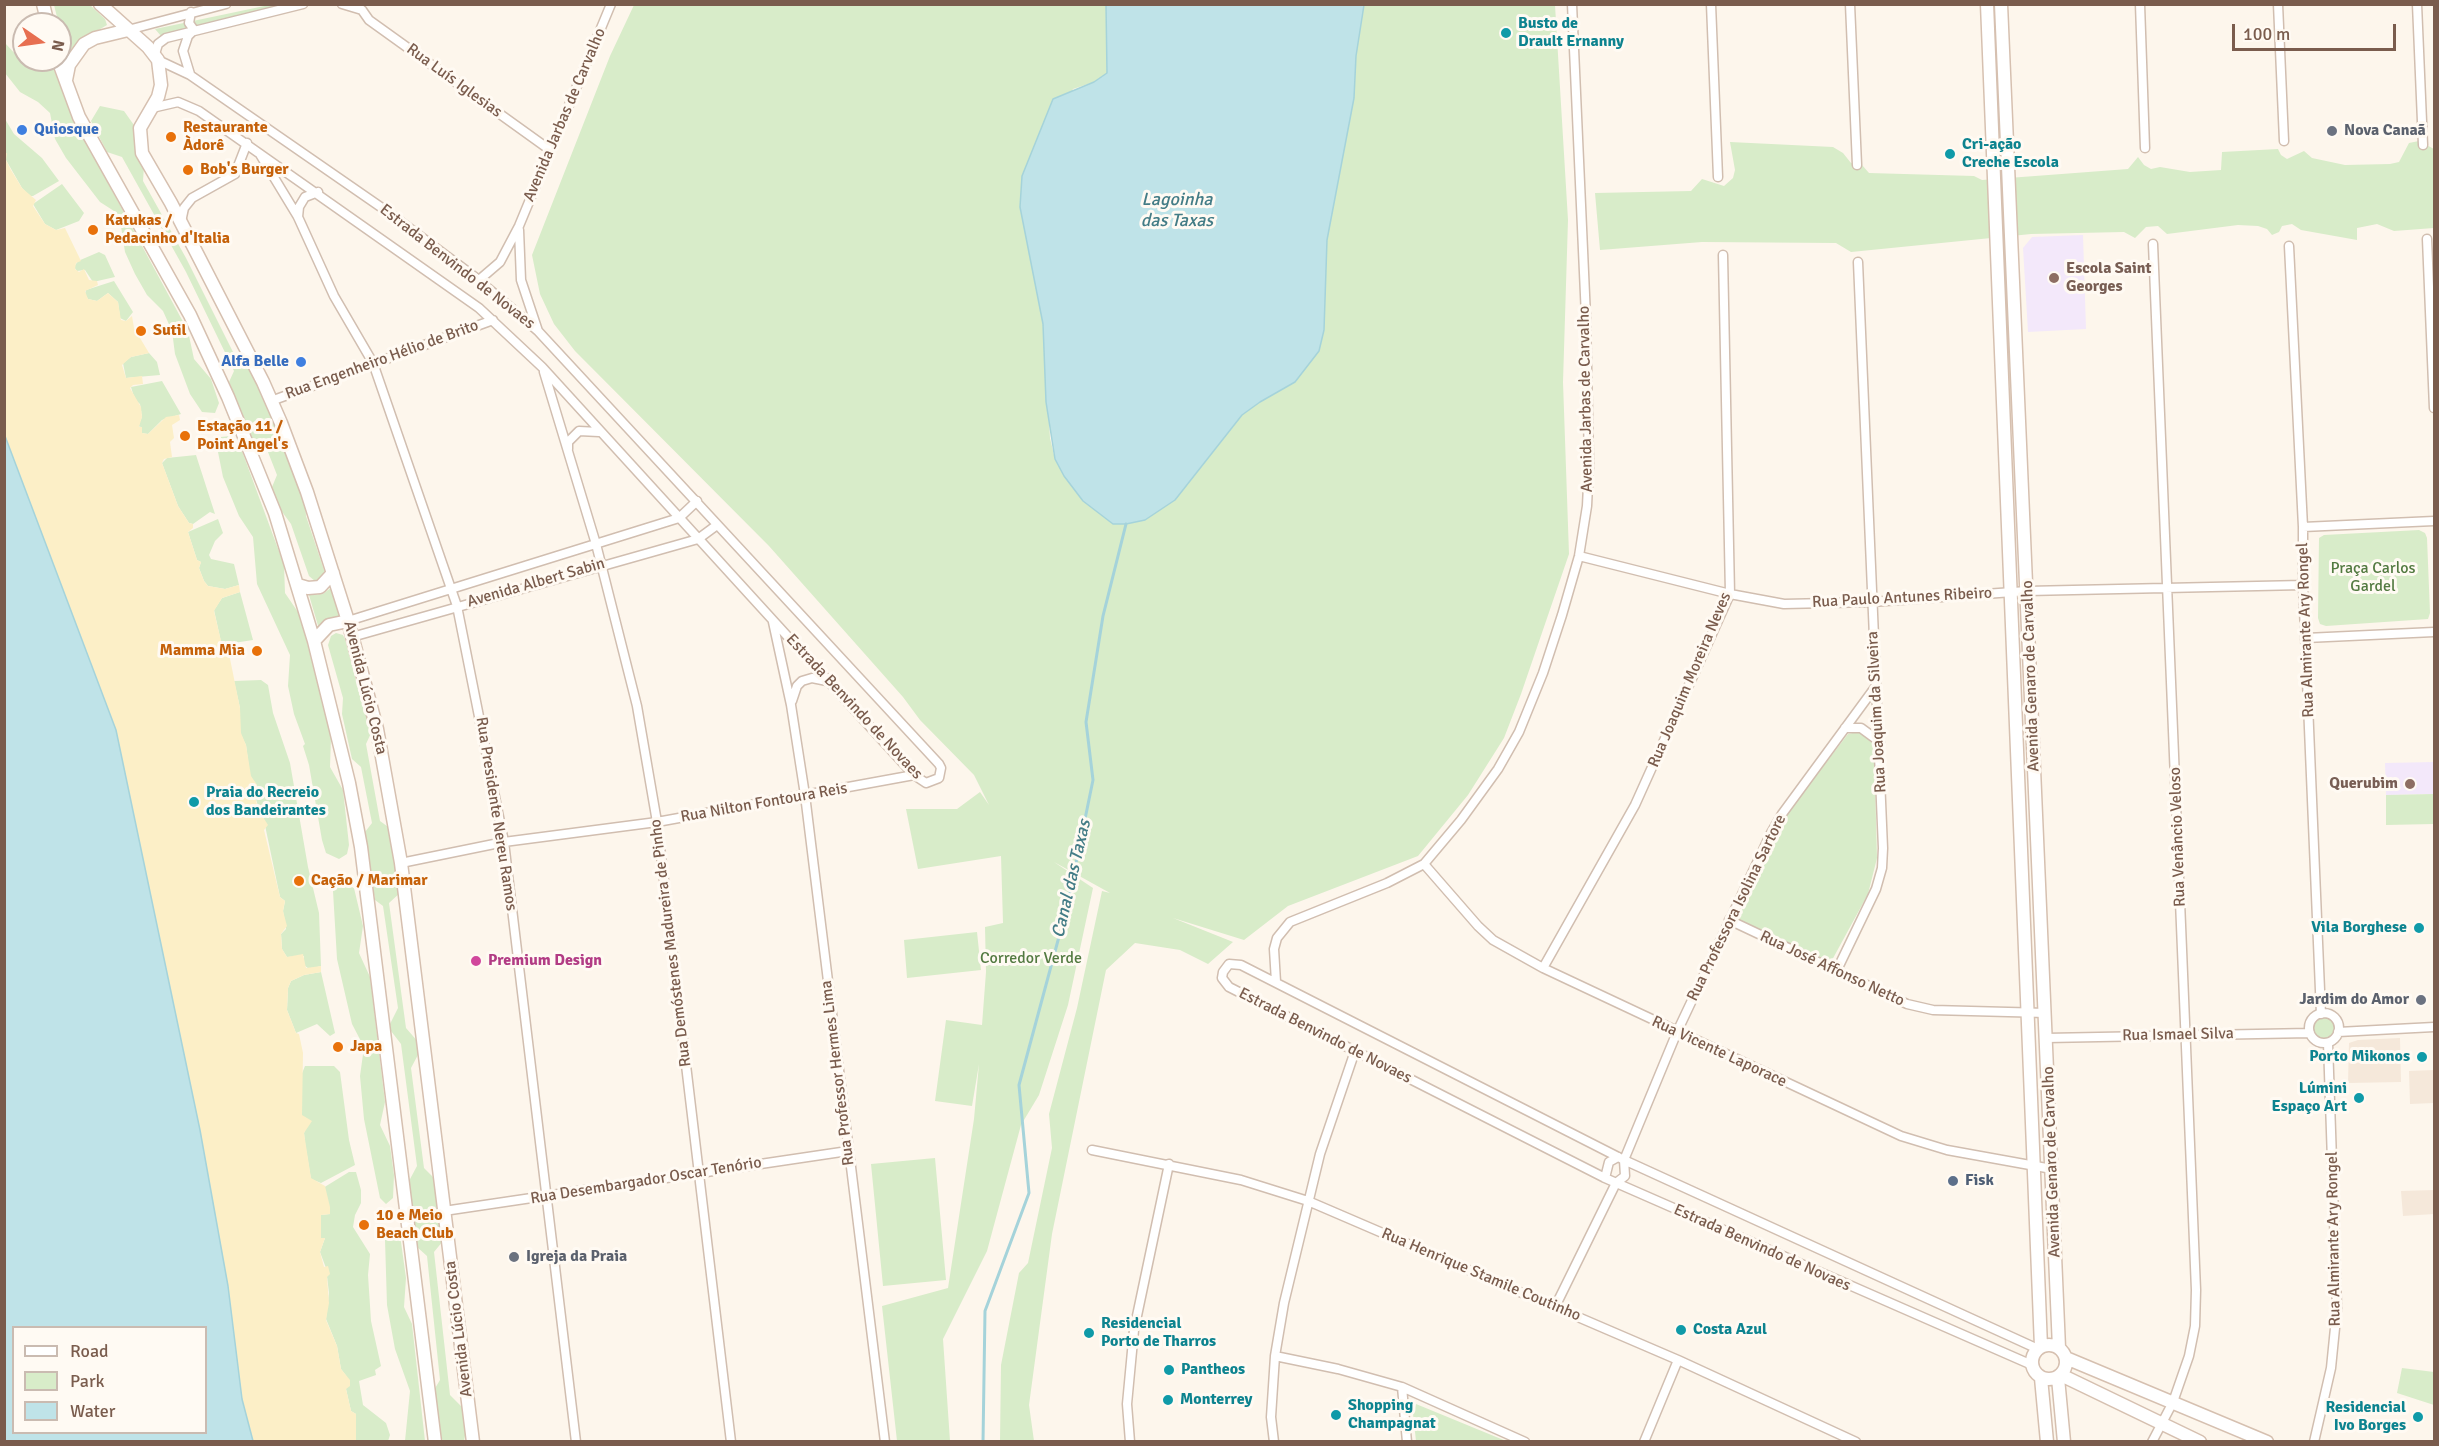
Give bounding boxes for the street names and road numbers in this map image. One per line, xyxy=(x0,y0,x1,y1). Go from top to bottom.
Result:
street label: Avenida Jarbas de Carvalho xyxy=(520,25,610,205)
street label: Rua Luís Iglesias xyxy=(403,40,505,122)
street label: Estrada Benvindo de Novaes xyxy=(376,200,538,334)
street label: Avenida Jarbas de Carvalho xyxy=(1575,305,1597,493)
street label: Rua Engenheiro Hélio de Brito xyxy=(283,316,481,404)
street label: Rua Almirante Ary Rongel xyxy=(2293,542,2319,718)
street label: Avenida Albert Sabin xyxy=(465,554,607,612)
street label: Avenida Genaro de Carvalho xyxy=(2018,580,2044,772)
street label: Rua Paulo Antunes Ribeiro xyxy=(1811,584,1993,612)
street label: Rua Joaquim Moreira Neves xyxy=(1644,590,1736,770)
street label: Avenida Lúcio Costa xyxy=(339,619,391,757)
street label: Estrada Benvindo de Novaes xyxy=(782,630,926,784)
street label: Rua Joaquim da Silveira xyxy=(1863,631,1891,793)
street label: Rua Presidente Nereu Ramos xyxy=(471,716,521,912)
street label: Rua Venâncio Veloso xyxy=(2166,767,2190,907)
street label: Rua Nilton Fontoura Reis xyxy=(679,779,849,827)
street label: Rua Professora Isolina Sartore xyxy=(1683,812,1791,1004)
street label: Rua Demóstenes Madureira de Pinho xyxy=(646,818,696,1068)
street label: Rua José Affonso Netto xyxy=(1757,927,1907,1011)
street label: Rua Professor Hermes Lima xyxy=(817,979,859,1167)
street label: Estrada Benvindo de Novaes xyxy=(1235,984,1415,1088)
street label: Rua Vicente Laporace xyxy=(1648,1012,1790,1092)
street label: Rua Ismael Silva xyxy=(2122,1024,2234,1046)
street label: Avenida Genaro de Carvalho xyxy=(2039,1066,2065,1258)
street label: Rua Almirante Ary Rongel xyxy=(2323,1151,2345,1327)
street label: Rua Desembargador Oscar Tenório xyxy=(529,1153,763,1209)
street label: Estrada Benvindo de Novaes xyxy=(1671,1200,1853,1296)
street label: Rua Henrique Stamile Coutinho xyxy=(1378,1224,1584,1326)
street label: Avenida Lúcio Costa xyxy=(441,1260,477,1398)

